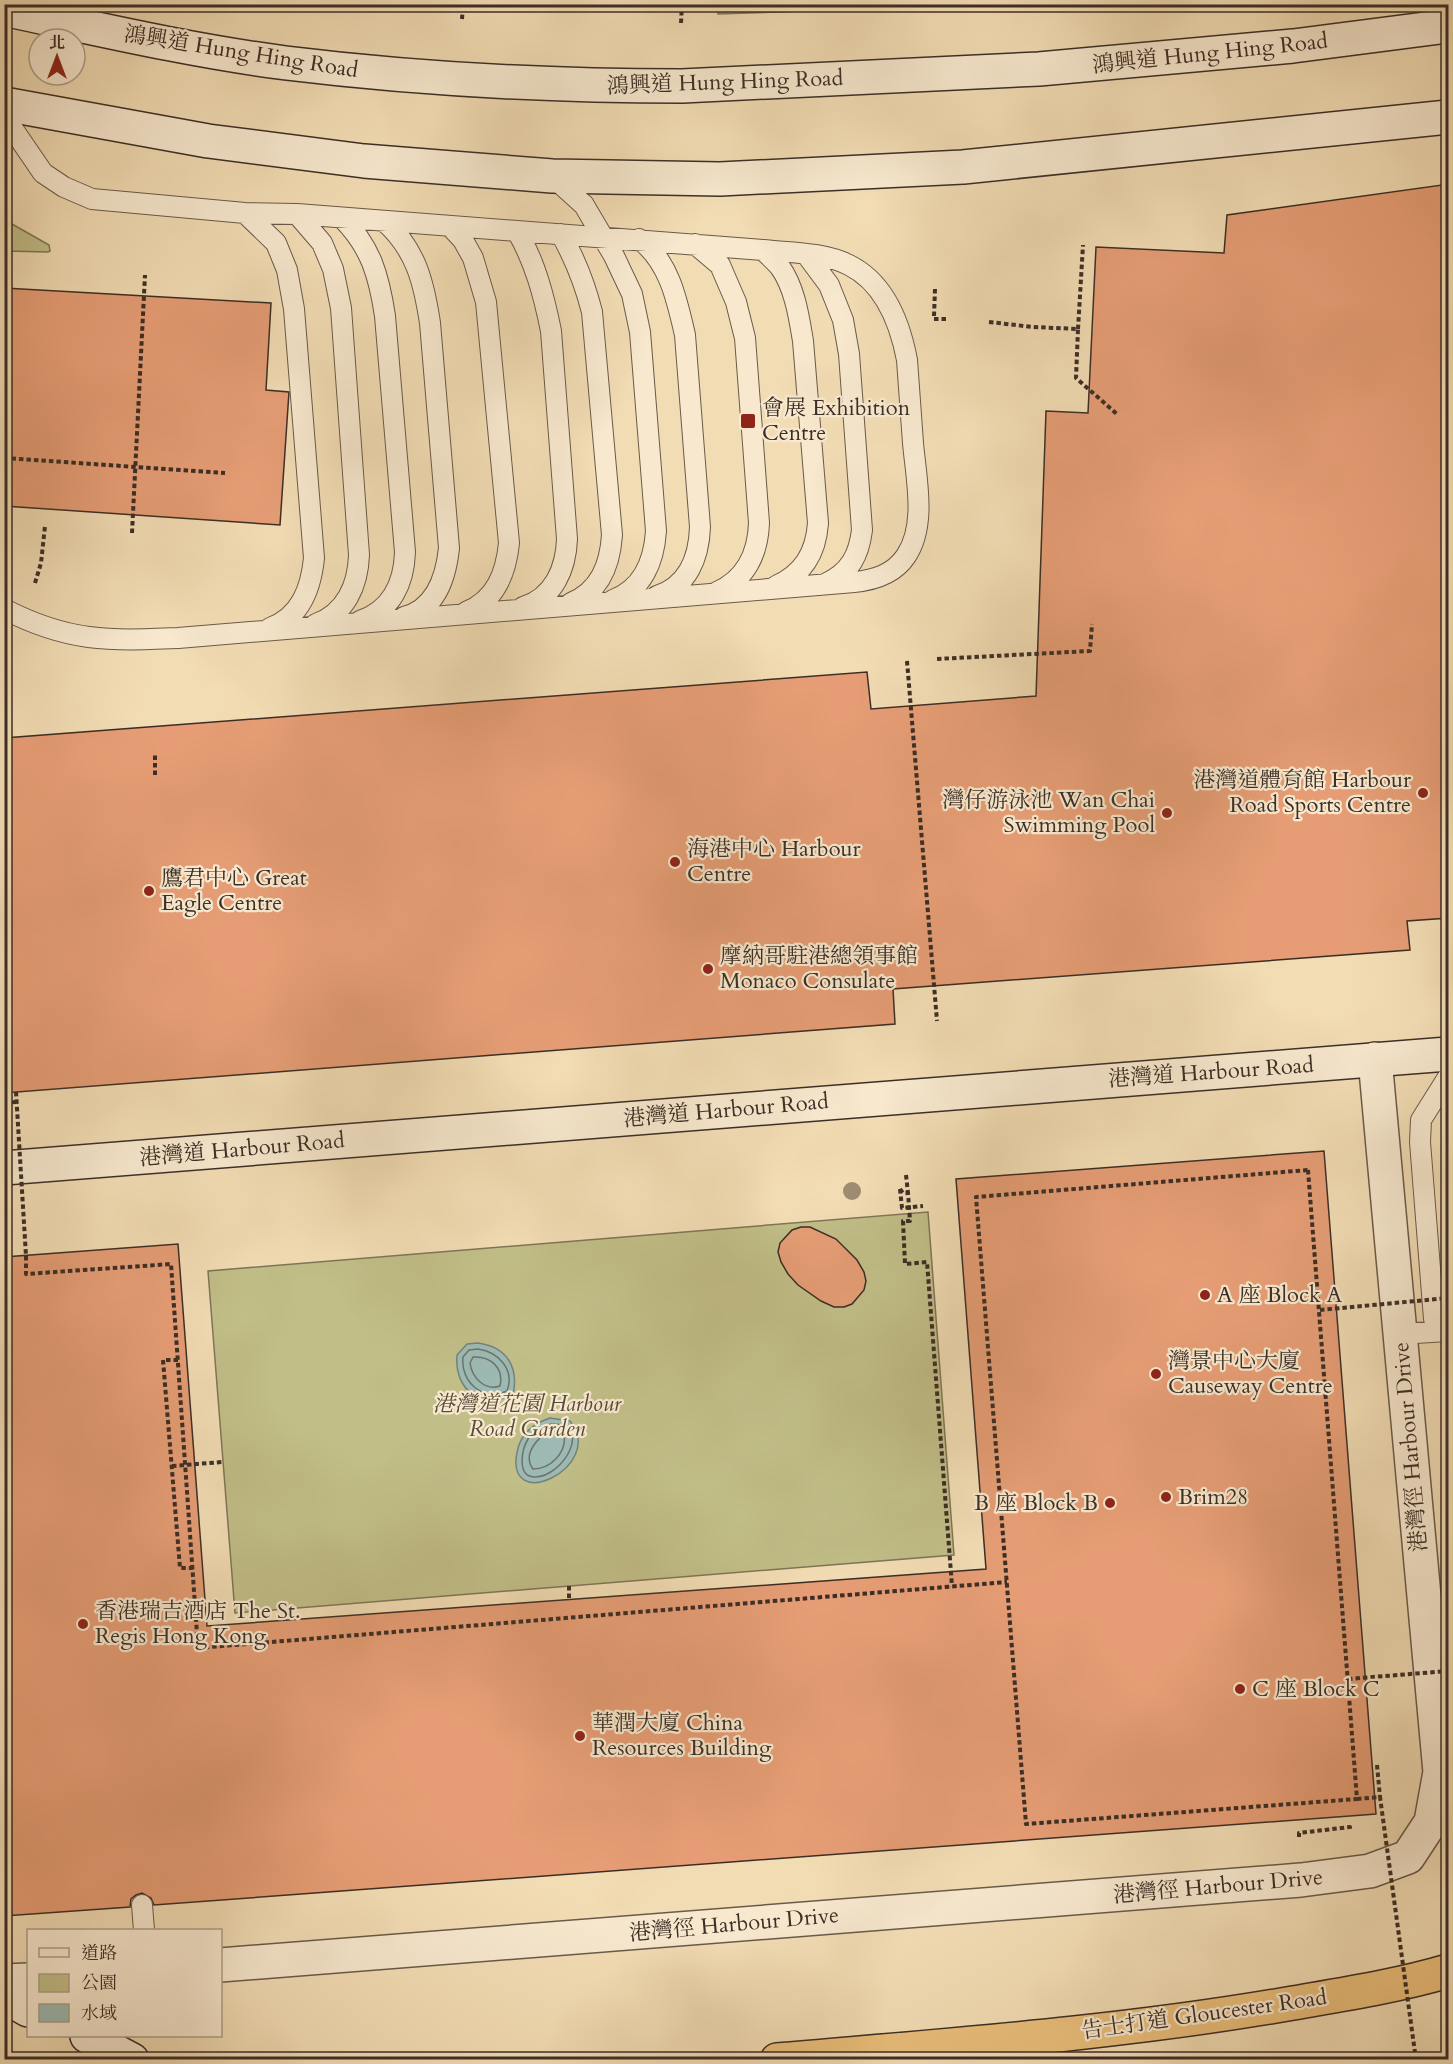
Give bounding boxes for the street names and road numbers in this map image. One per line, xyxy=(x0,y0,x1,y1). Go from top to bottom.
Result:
street label: 鴻興道 Hung Hing Road xyxy=(122,19,361,85)
street label: 鴻興道 Hung Hing Road xyxy=(1091,26,1330,80)
street label: 鴻興道 Hung Hing Road xyxy=(606,63,844,101)
street label: 港灣道 Harbour Road xyxy=(1107,1050,1315,1094)
street label: 港灣道 Harbour Road xyxy=(622,1086,830,1134)
street label: 港灣道 Harbour Road xyxy=(138,1125,346,1173)
street label: 港灣徑 Harbour Drive xyxy=(1386,1341,1434,1553)
street label: 港灣徑 Harbour Drive xyxy=(1112,1862,1324,1910)
street label: 港灣徑 Harbour Drive xyxy=(628,1900,840,1948)
street label: 告士打道 Gloucester Road xyxy=(1079,1982,1329,2046)

